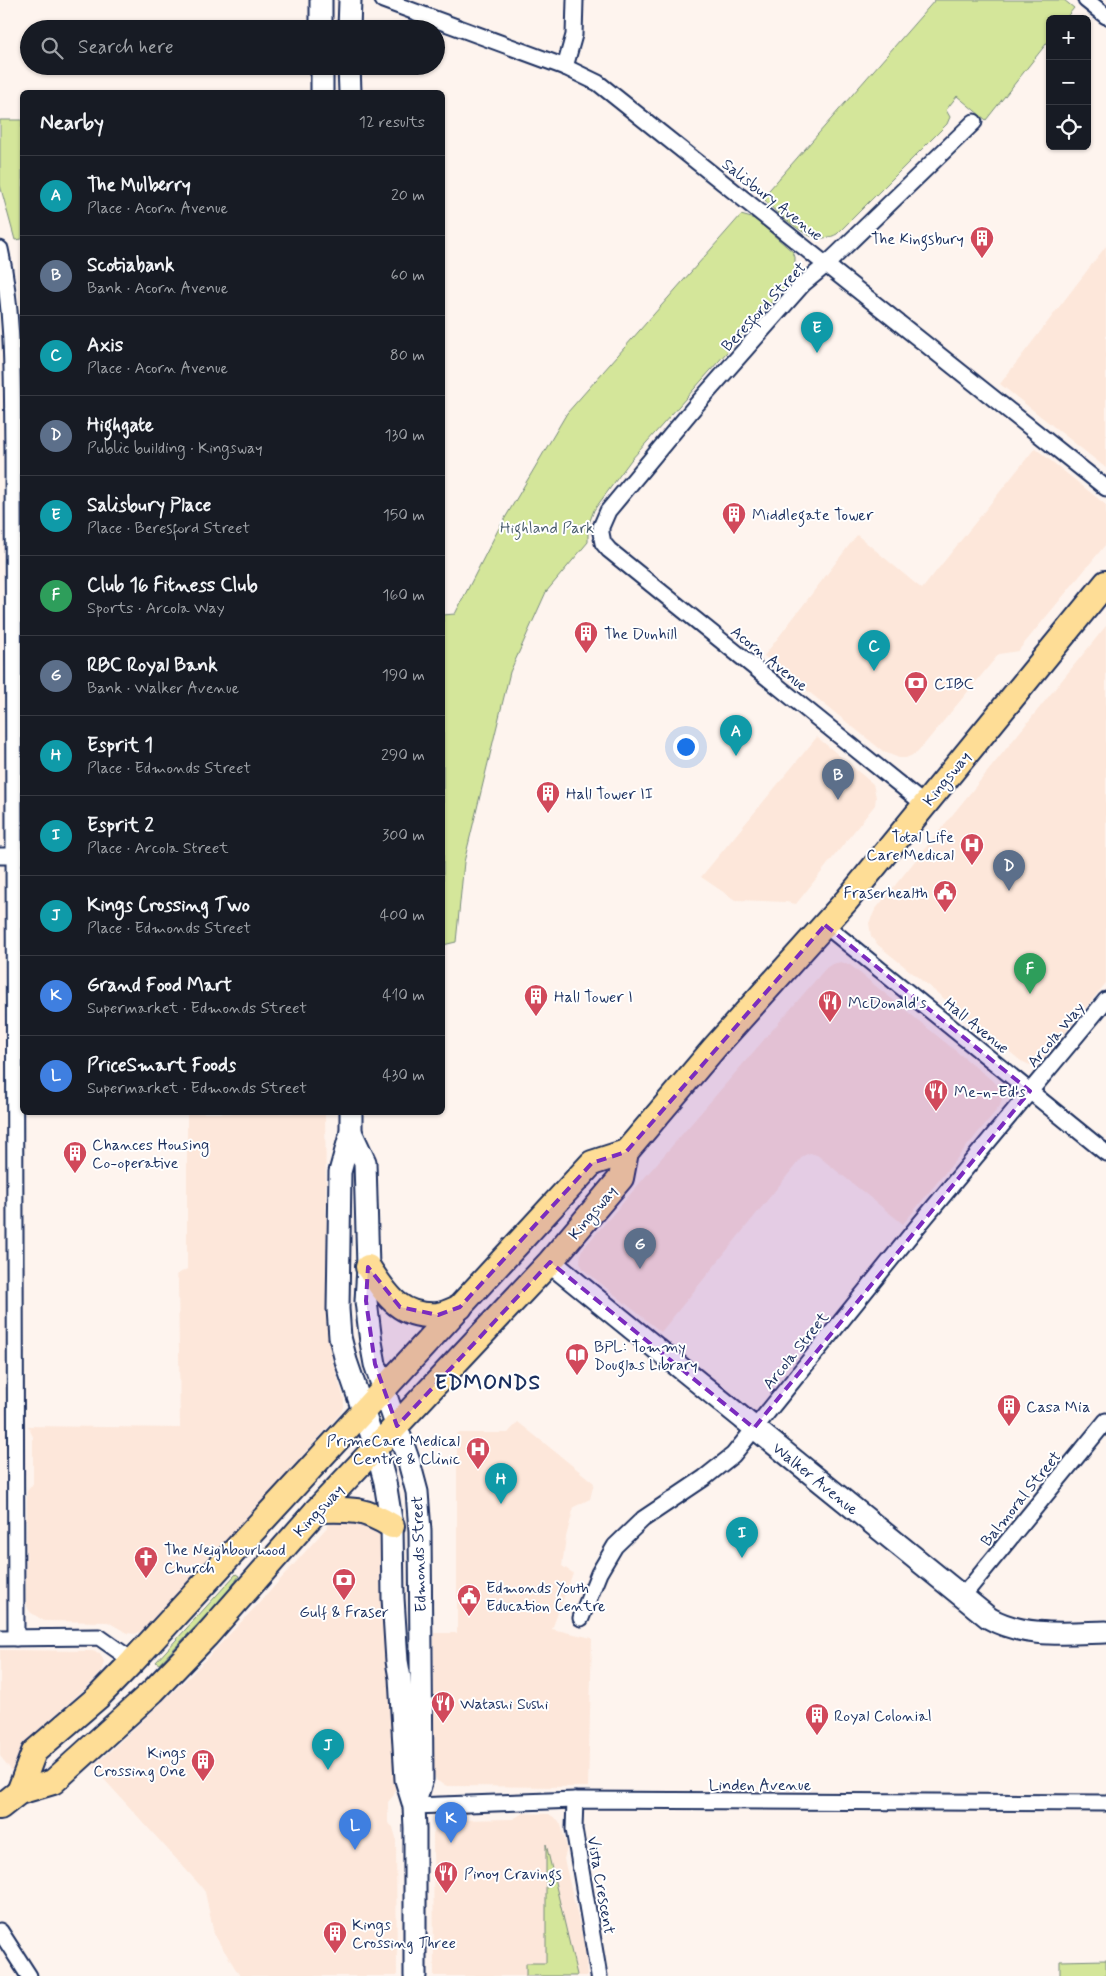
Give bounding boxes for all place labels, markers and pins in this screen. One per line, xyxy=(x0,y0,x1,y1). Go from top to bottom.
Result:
building icon: The Kingsbury xyxy=(969,225,995,259)
place label: The Kingsbury xyxy=(871,229,964,251)
pin: E xyxy=(801,312,833,353)
building icon: Middlegate Tower xyxy=(721,501,747,535)
place label: Middlegate Tower xyxy=(752,505,874,527)
building icon: The Dunhill xyxy=(573,620,599,654)
place label: The Dunhill xyxy=(604,624,677,645)
pin: C xyxy=(858,630,890,671)
bank icon: CIBC xyxy=(903,670,929,704)
place label: CIBC xyxy=(934,674,974,695)
pin: A xyxy=(720,715,752,756)
pin: B xyxy=(822,759,854,800)
building icon: Hall Tower II xyxy=(535,780,561,814)
place label: Hall Tower II xyxy=(566,784,653,805)
place label: Total Life Care Medical xyxy=(866,827,954,866)
hospital icon: Total Life Care Medical xyxy=(959,832,985,866)
pin: D xyxy=(993,850,1025,891)
public building icon: Fraserhealth xyxy=(932,879,958,913)
place label: Fraserhealth xyxy=(844,883,928,904)
pin: F xyxy=(1014,953,1046,994)
building icon: Hall Tower I xyxy=(523,983,549,1017)
place label: Hall Tower I xyxy=(554,987,633,1008)
restaurant icon: McDonald's xyxy=(817,989,843,1023)
place label: McDonald's xyxy=(848,993,927,1014)
restaurant icon: Me-n-Ed's xyxy=(923,1078,949,1112)
place label: Me-n-Ed's xyxy=(954,1082,1026,1103)
place label: Chances Housing Co-operative xyxy=(92,1135,209,1174)
building icon: Chances Housing Co-operative xyxy=(62,1140,88,1174)
pin: G xyxy=(624,1228,656,1269)
place label: BPL: Tommy Douglas Library xyxy=(594,1337,698,1377)
library icon: BPL: Tommy Douglas Library xyxy=(564,1342,590,1376)
building icon: Casa Mia xyxy=(996,1393,1022,1427)
place label: Casa Mia xyxy=(1026,1397,1091,1418)
place label: PrimeCare Medical Centre & Clinic xyxy=(327,1431,460,1470)
hospital icon: PrimeCare Medical Centre & Clinic xyxy=(465,1436,491,1470)
pin: H xyxy=(485,1463,517,1504)
pin: I xyxy=(726,1517,758,1558)
place label: The Neighbourhood Church xyxy=(164,1540,286,1579)
church icon: The Neighbourhood Church xyxy=(133,1545,159,1579)
bank icon: Gulf & Fraser xyxy=(331,1567,357,1601)
place label: Edmonds Youth Education Centre xyxy=(486,1578,606,1617)
public building icon: Edmonds Youth Education Centre xyxy=(456,1583,482,1617)
place label: Gulf & Fraser xyxy=(299,1602,389,1623)
restaurant icon: Watashi Sushi xyxy=(430,1690,456,1724)
place label: Watashi Sushi xyxy=(460,1694,549,1715)
building icon: Royal Colonial xyxy=(804,1702,830,1736)
place label: Royal Colonial xyxy=(834,1706,932,1727)
pin: J xyxy=(312,1729,344,1770)
place label: Kings Crossing One xyxy=(93,1743,186,1782)
building icon: Kings Crossing One xyxy=(190,1748,216,1782)
pin: K xyxy=(435,1802,467,1843)
pin: L xyxy=(339,1809,371,1850)
restaurant icon: Pinoy Cravings xyxy=(433,1860,459,1894)
place label: Pinoy Cravings xyxy=(464,1864,562,1886)
place label: Kings Crossing Three xyxy=(352,1915,456,1954)
building icon: Kings Crossing Three xyxy=(322,1920,348,1954)

